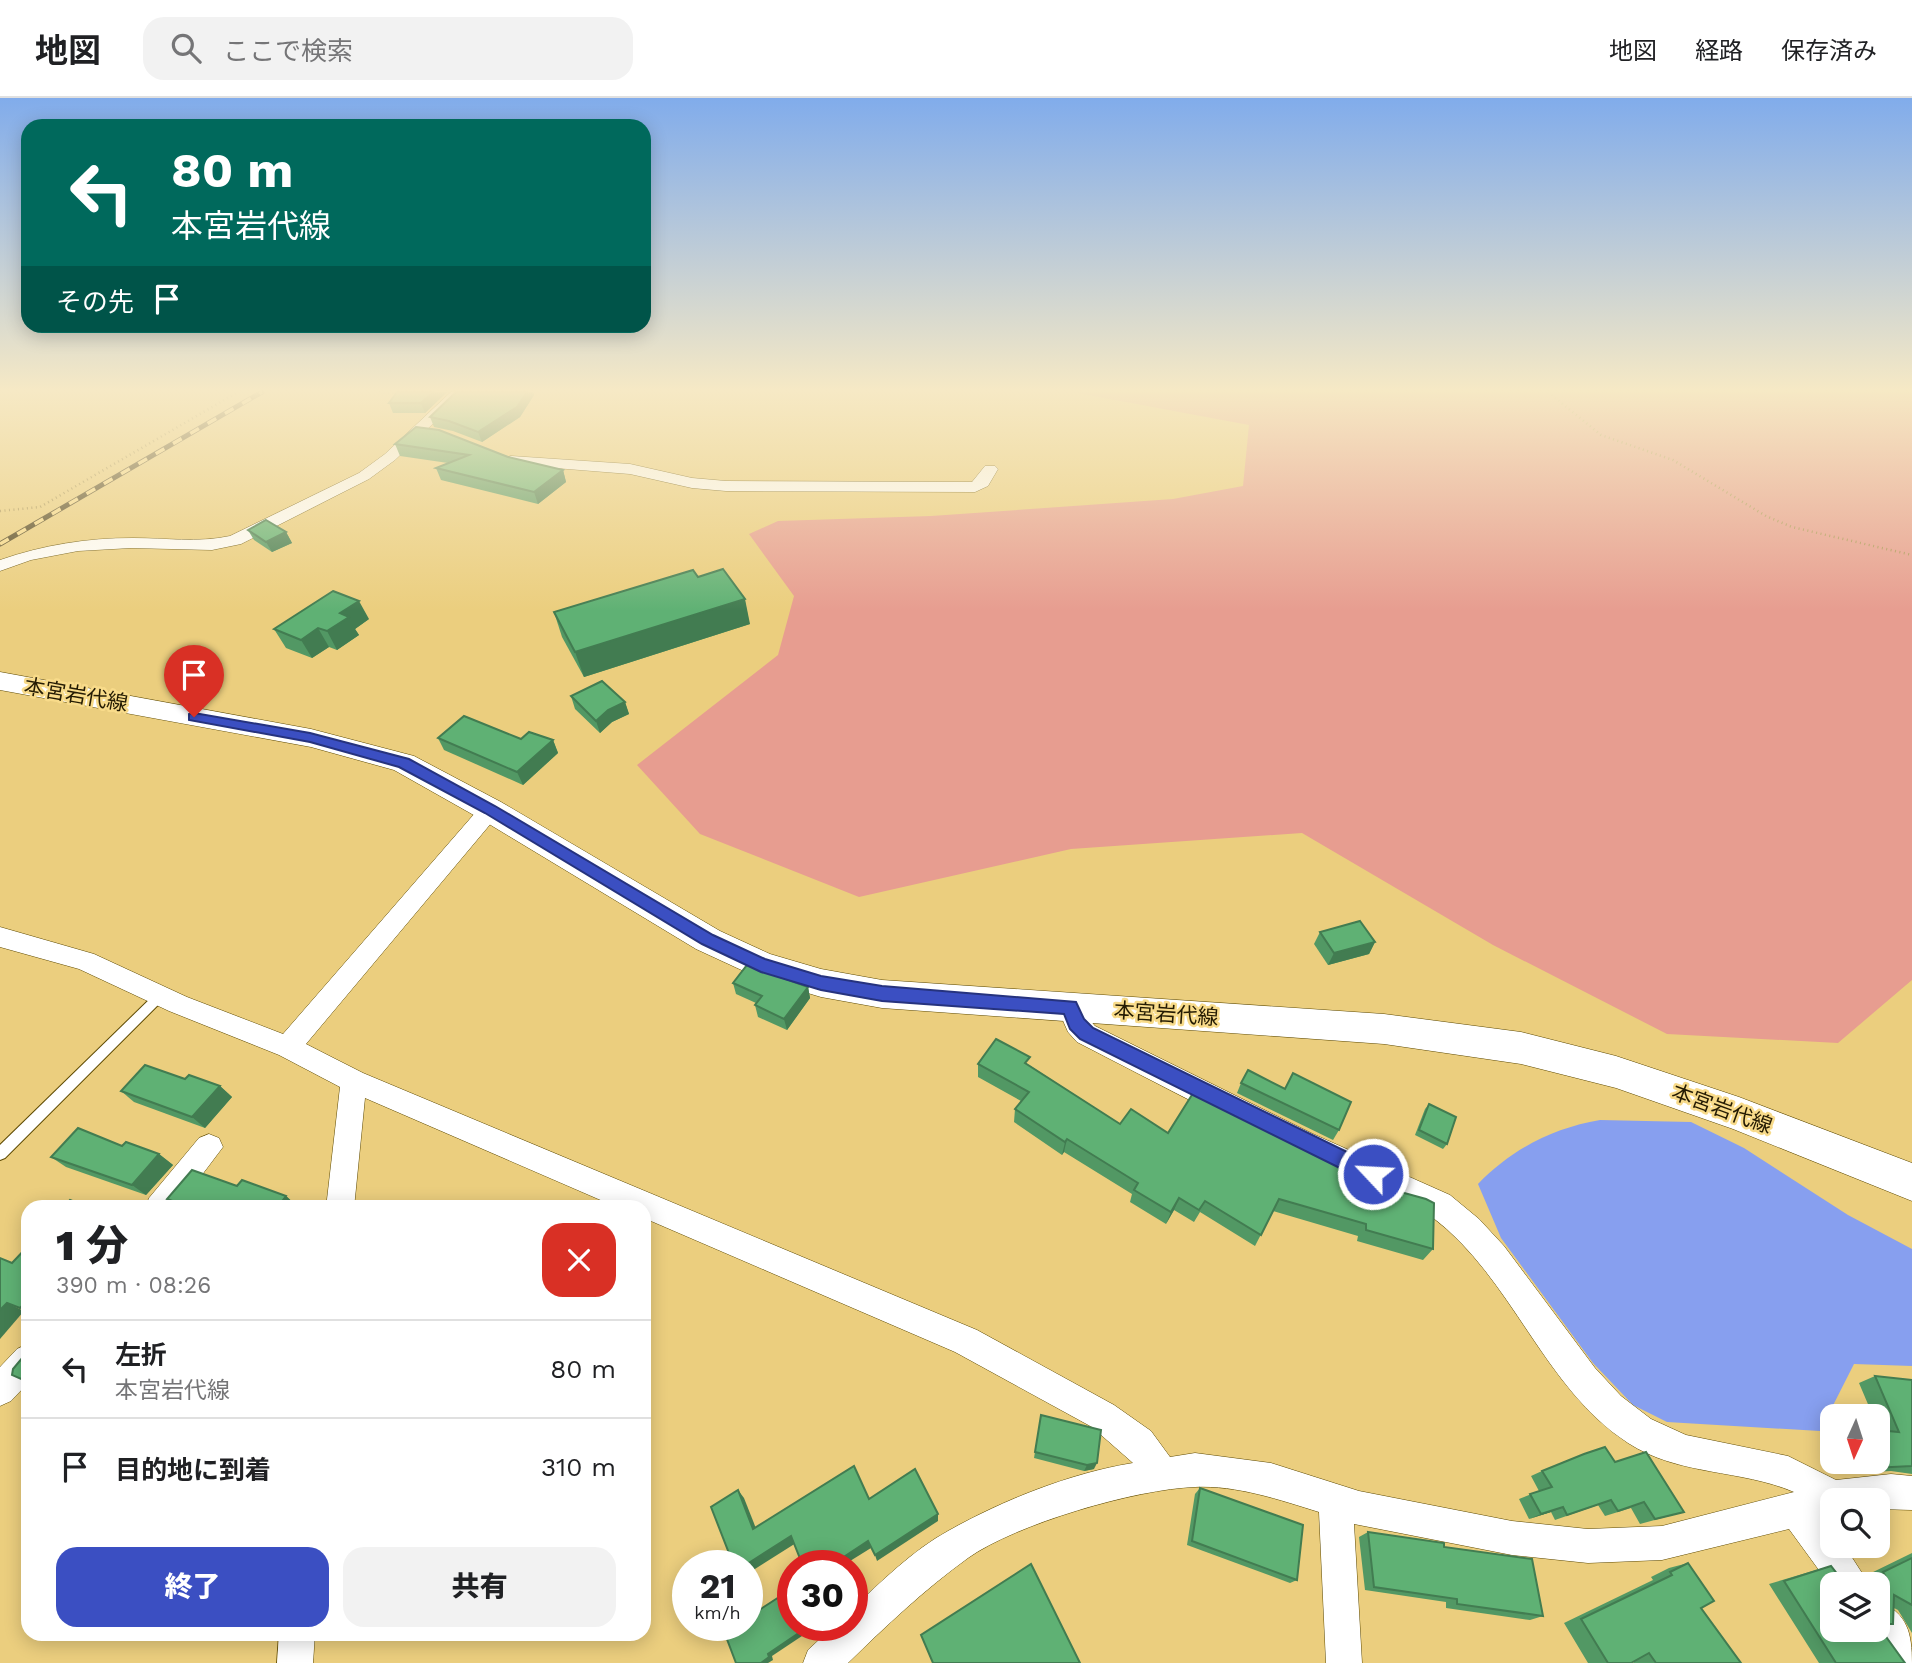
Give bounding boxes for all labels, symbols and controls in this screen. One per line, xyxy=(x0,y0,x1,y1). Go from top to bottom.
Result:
search box xyxy=(143,17,633,80)
icon: search xyxy=(167,29,205,67)
text: 地図 xyxy=(35,31,101,70)
text: ここで検索 xyxy=(223,36,353,66)
text: 地図 xyxy=(1609,37,1657,65)
text: 経路 xyxy=(1695,37,1743,65)
text: 保存済み xyxy=(1781,37,1877,65)
text: 80 m xyxy=(171,141,293,199)
icon: left xyxy=(56,147,147,238)
text: 本宮岩代線 xyxy=(171,207,331,245)
icon: arrive xyxy=(148,280,186,318)
text: その先 xyxy=(56,287,134,317)
pin xyxy=(164,645,224,717)
icon: arrive xyxy=(175,656,213,694)
street label: 本宮岩代線 xyxy=(22,673,130,716)
street label: 本宮岩代線 xyxy=(1113,997,1219,1030)
street label: 本宮岩代線 xyxy=(1669,1079,1776,1138)
position arrow xyxy=(1336,1137,1410,1211)
text: 1 分 xyxy=(56,1221,128,1270)
button: close xyxy=(542,1223,616,1297)
text: 390 m · 08:26 xyxy=(56,1272,211,1299)
text: 左折 xyxy=(115,1340,167,1370)
icon: left xyxy=(56,1350,94,1388)
text: 80 m xyxy=(550,1354,616,1384)
text: 本宮岩代線 xyxy=(115,1377,230,1404)
north arrow xyxy=(1820,1404,1890,1474)
map controls xyxy=(1820,1404,1890,1642)
icon: arrive xyxy=(56,1448,94,1486)
text: 310 m xyxy=(541,1452,616,1482)
text: 目的地に到着 xyxy=(115,1455,271,1485)
button: search xyxy=(1820,1488,1890,1558)
button: 終了 xyxy=(56,1547,329,1627)
button: 共有 xyxy=(343,1547,616,1627)
speed limit sign: 30 xyxy=(777,1550,868,1641)
text: 21 xyxy=(700,1565,735,1607)
button: layers xyxy=(1820,1572,1890,1642)
text: km/h xyxy=(694,1602,741,1623)

